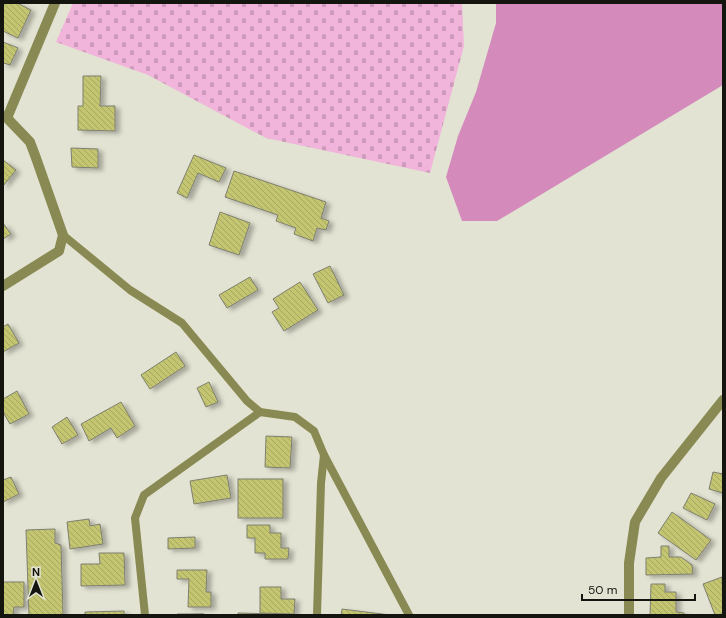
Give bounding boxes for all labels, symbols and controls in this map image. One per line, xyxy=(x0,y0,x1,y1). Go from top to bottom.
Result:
north arrow xyxy=(16,562,56,602)
text: N xyxy=(32,565,40,579)
scale bar xyxy=(582,576,695,602)
text: 50 m xyxy=(588,582,617,598)

